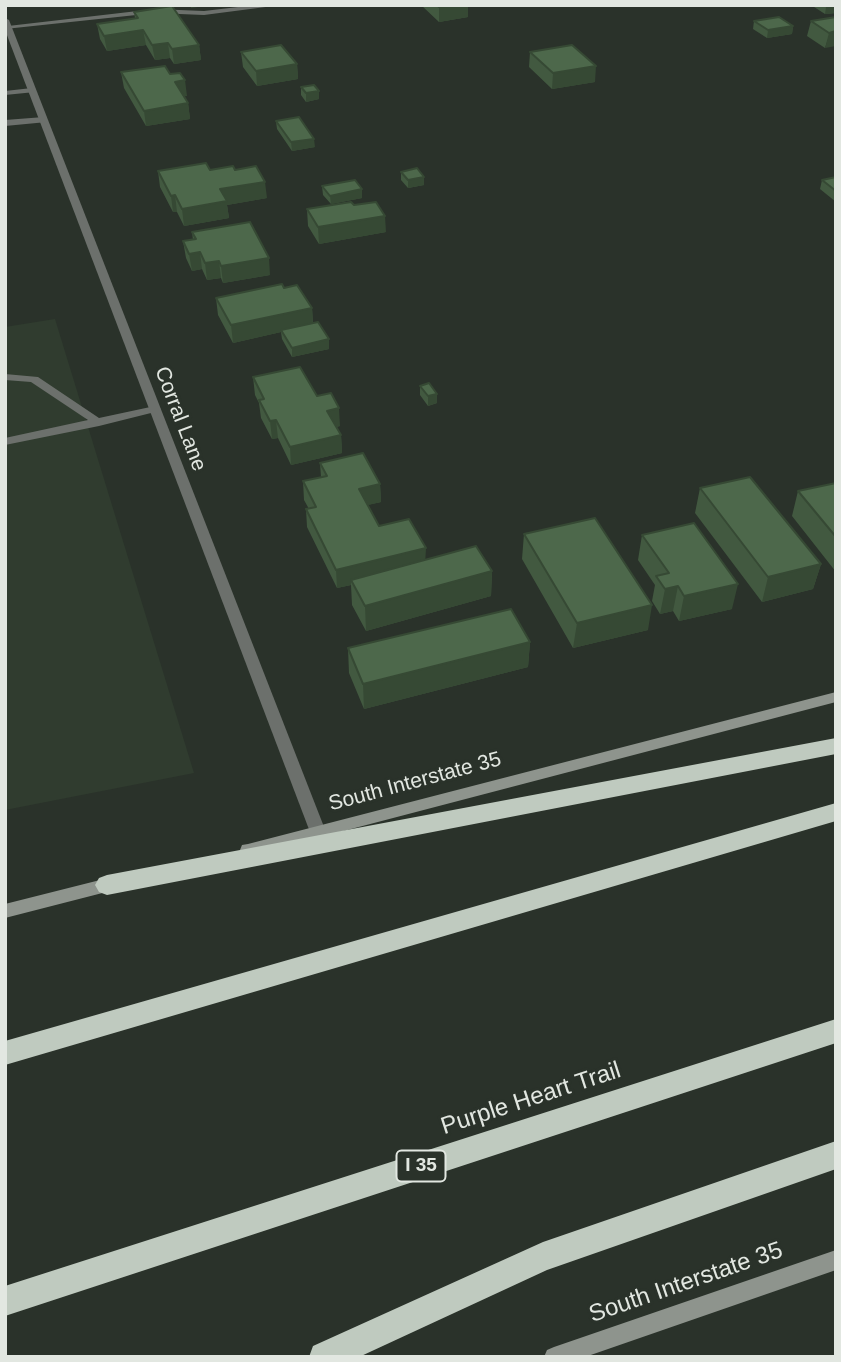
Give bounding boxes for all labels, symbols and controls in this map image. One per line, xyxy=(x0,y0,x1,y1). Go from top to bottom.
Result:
street label: Corral Lane xyxy=(149,363,211,475)
street label: South Interstate 35 xyxy=(326,747,504,817)
street label: Purple Heart Trail xyxy=(438,1056,624,1142)
road number: I 35 xyxy=(396,1150,446,1182)
street label: South Interstate 35 xyxy=(585,1236,787,1330)

